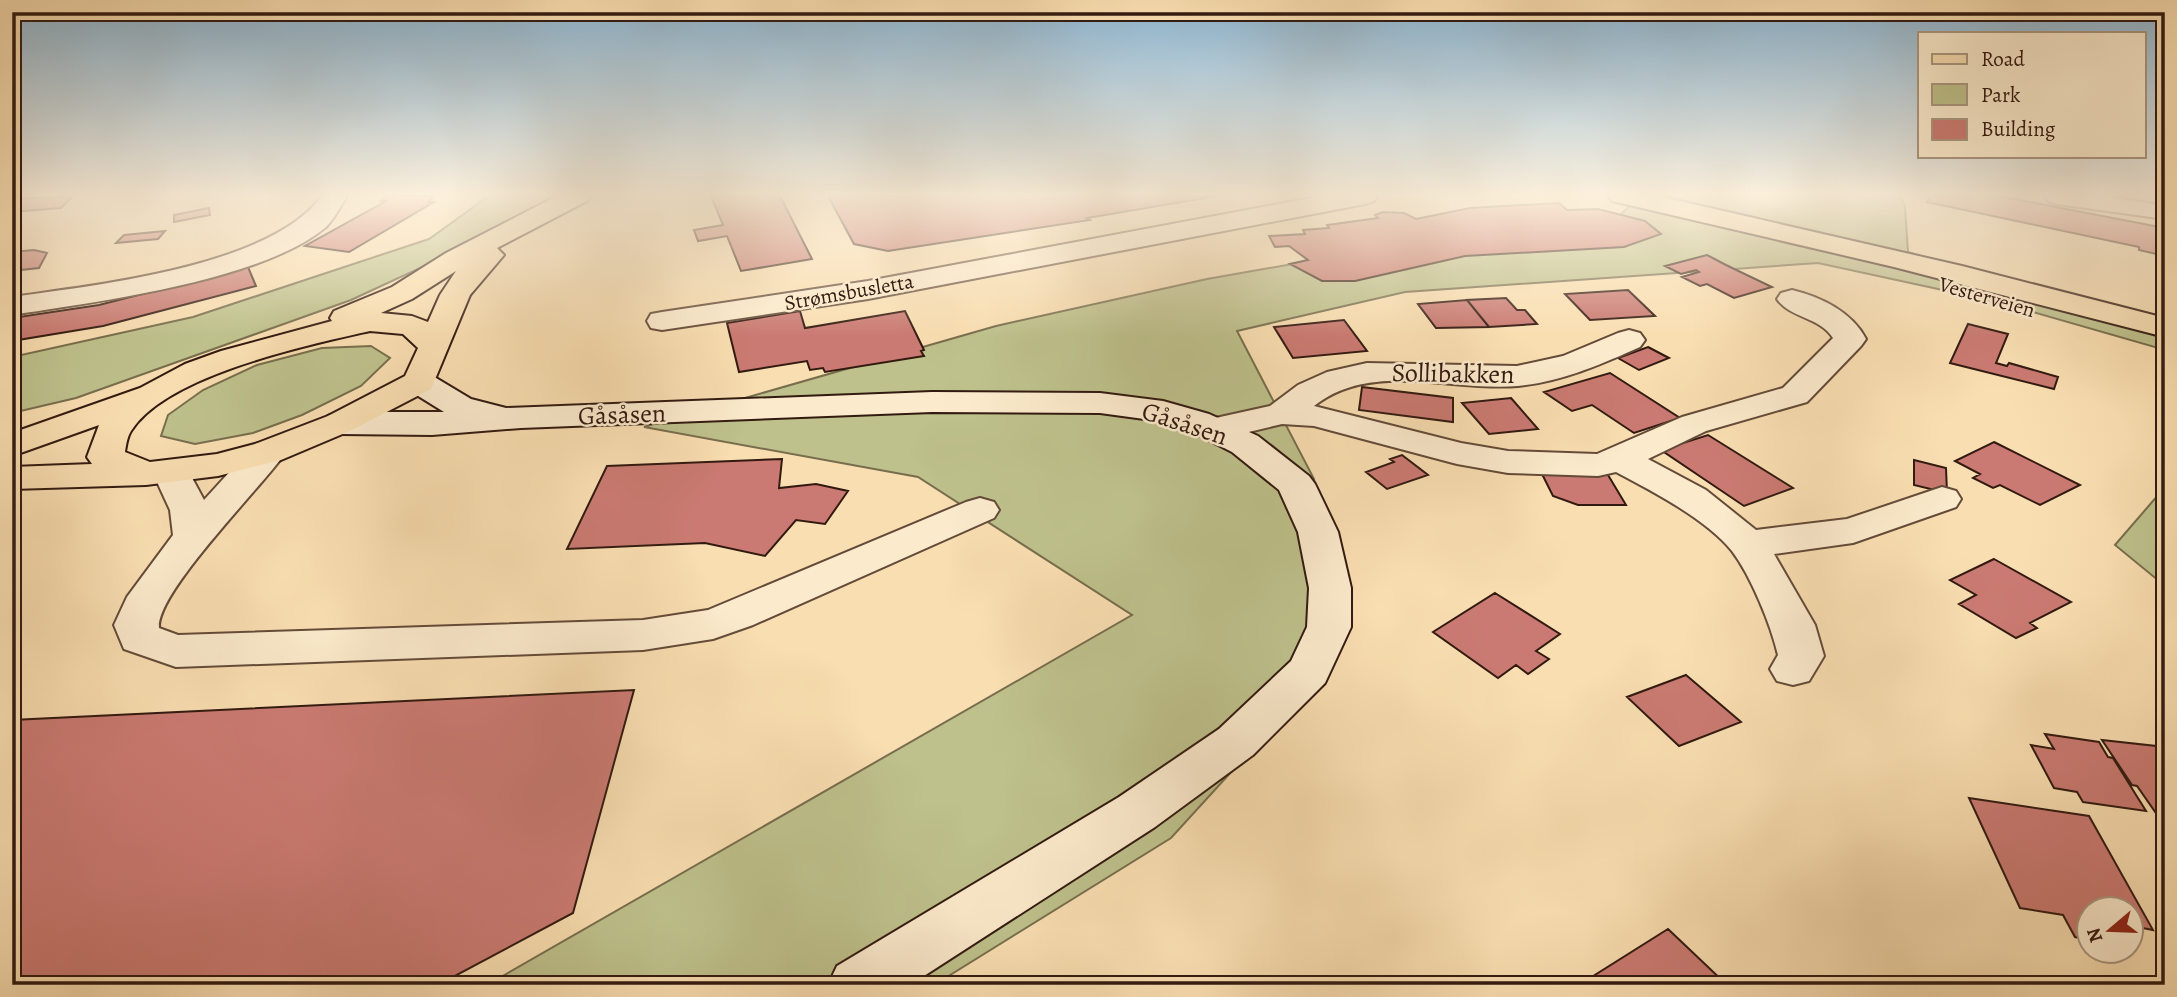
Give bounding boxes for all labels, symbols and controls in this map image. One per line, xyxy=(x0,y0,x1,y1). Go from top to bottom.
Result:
legend xyxy=(1918,32,2146,158)
text: Road xyxy=(1981,45,2025,73)
text: Park xyxy=(1981,81,2021,109)
text: Building xyxy=(1981,115,2056,143)
street label: Strømsbusletta xyxy=(782,267,916,317)
street label: Vesterveien xyxy=(1935,270,2038,324)
street label: Sollibakken xyxy=(1391,355,1515,392)
street label: Gåsåsen xyxy=(1138,393,1232,454)
street label: Gåsåsen xyxy=(577,395,667,434)
north arrow xyxy=(2076,895,2146,965)
text: N xyxy=(2080,924,2109,946)

